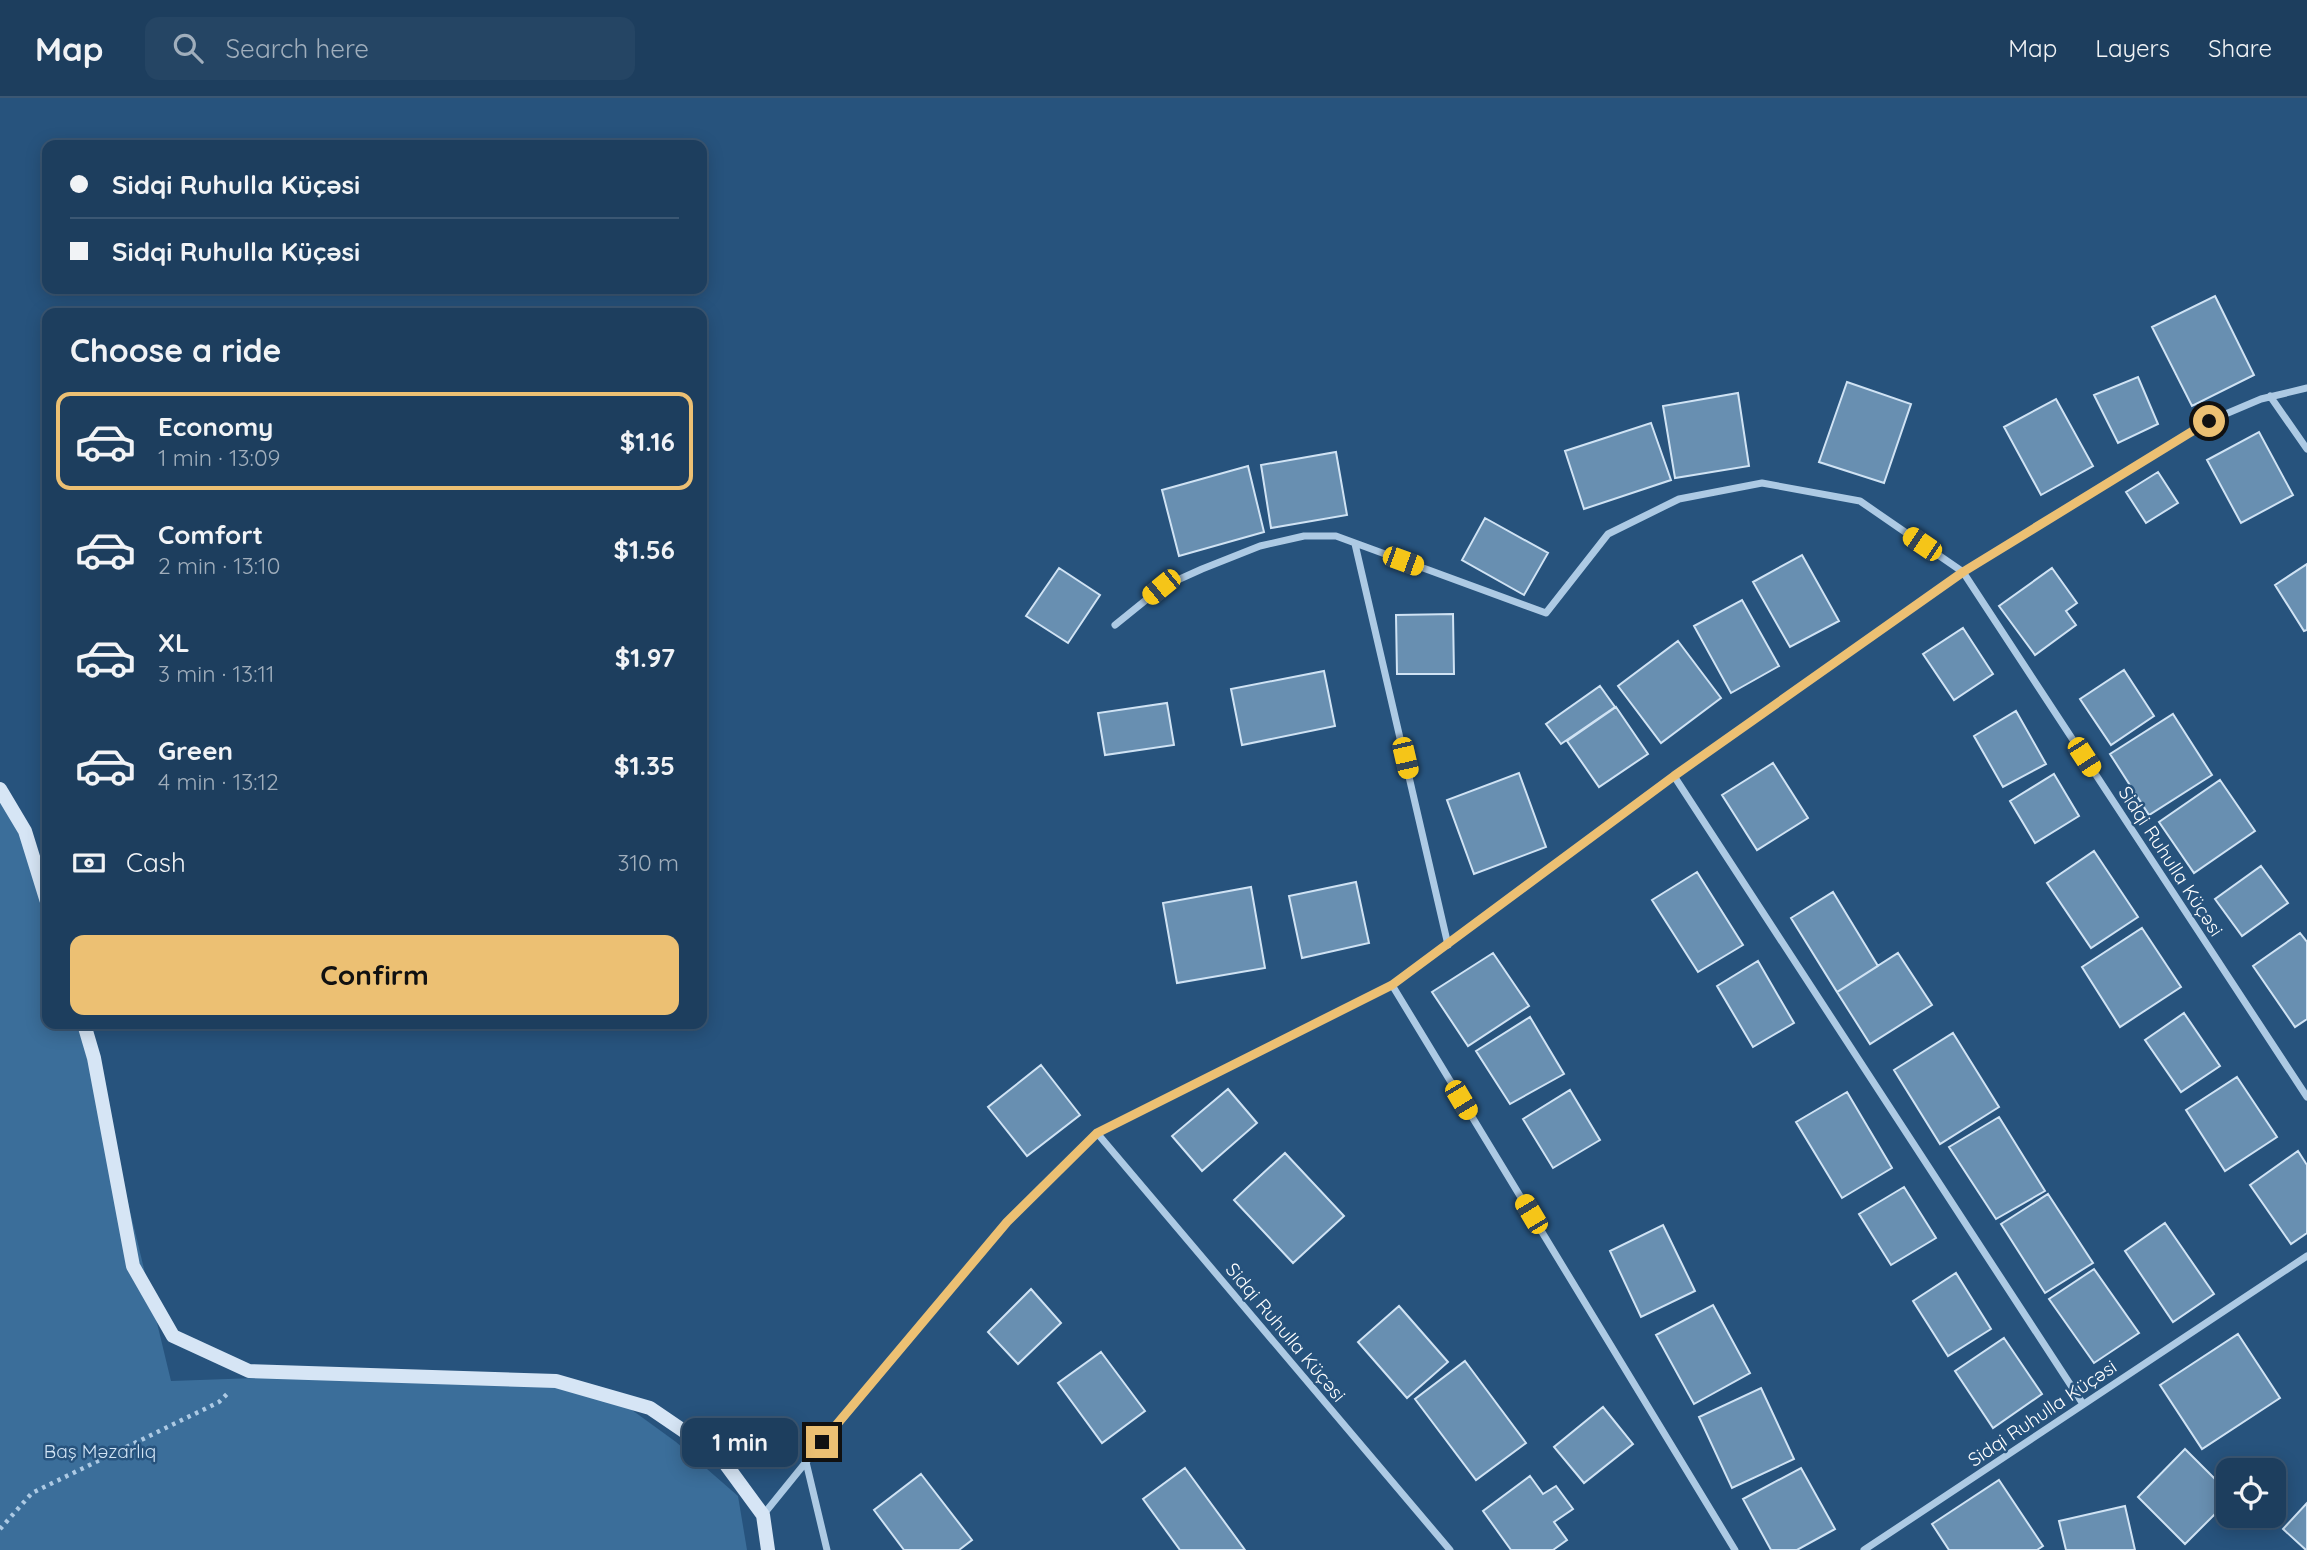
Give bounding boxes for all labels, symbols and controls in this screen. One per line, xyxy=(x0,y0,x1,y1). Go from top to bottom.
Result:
search box xyxy=(145,17,635,80)
text: Map xyxy=(35,28,103,69)
icon: search xyxy=(169,29,207,67)
text: Search here xyxy=(225,32,369,65)
text: Map xyxy=(2008,33,2057,63)
text: Layers xyxy=(2095,33,2170,63)
text: Share xyxy=(2208,33,2272,63)
text: Sidqi Ruhulla Küçəsi xyxy=(112,168,360,201)
text: Sidqi Ruhulla Küçəsi xyxy=(112,235,360,268)
text: Choose a ride xyxy=(70,330,282,370)
route start xyxy=(2193,405,2225,437)
icon: car xyxy=(74,410,137,473)
text: Economy xyxy=(158,410,273,443)
text: $1.16 xyxy=(620,425,675,458)
text: 1 min · 13:09 xyxy=(158,443,280,472)
icon: car xyxy=(74,518,137,581)
text: Comfort xyxy=(158,518,263,551)
car xyxy=(1899,524,1946,564)
text: $1.56 xyxy=(614,533,675,566)
car xyxy=(1380,544,1427,578)
text: 2 min · 13:10 xyxy=(158,551,280,580)
car xyxy=(1139,566,1184,608)
icon: car xyxy=(74,626,137,689)
text: XL xyxy=(158,626,190,659)
text: $1.97 xyxy=(615,641,675,674)
text: 3 min · 13:11 xyxy=(158,659,274,688)
icon: car xyxy=(74,734,137,797)
text: Green xyxy=(158,734,233,767)
car xyxy=(2064,734,2105,780)
car xyxy=(1391,735,1420,781)
text: $1.35 xyxy=(614,749,675,782)
text: 4 min · 13:12 xyxy=(158,767,279,796)
street label: Sidqi Ruhulla Küçəsi xyxy=(2113,781,2229,941)
icon: cash xyxy=(70,844,108,882)
text: Cash xyxy=(126,846,186,879)
text: 310 m xyxy=(617,848,679,877)
button: Confirm xyxy=(70,935,679,1015)
car xyxy=(1442,1077,1481,1123)
car xyxy=(1512,1191,1551,1237)
street label: Sidqi Ruhulla Küçəsi xyxy=(1221,1257,1351,1407)
street label: Sidqi Ruhulla Küçəsi xyxy=(1963,1354,2121,1472)
callout: 1 min xyxy=(682,1418,798,1466)
route end xyxy=(806,1426,838,1458)
text: 1 min xyxy=(712,1428,768,1457)
park label: Baş Məzarlıq xyxy=(44,1439,156,1463)
map controls xyxy=(2216,1458,2286,1528)
button: locate xyxy=(2216,1458,2286,1528)

